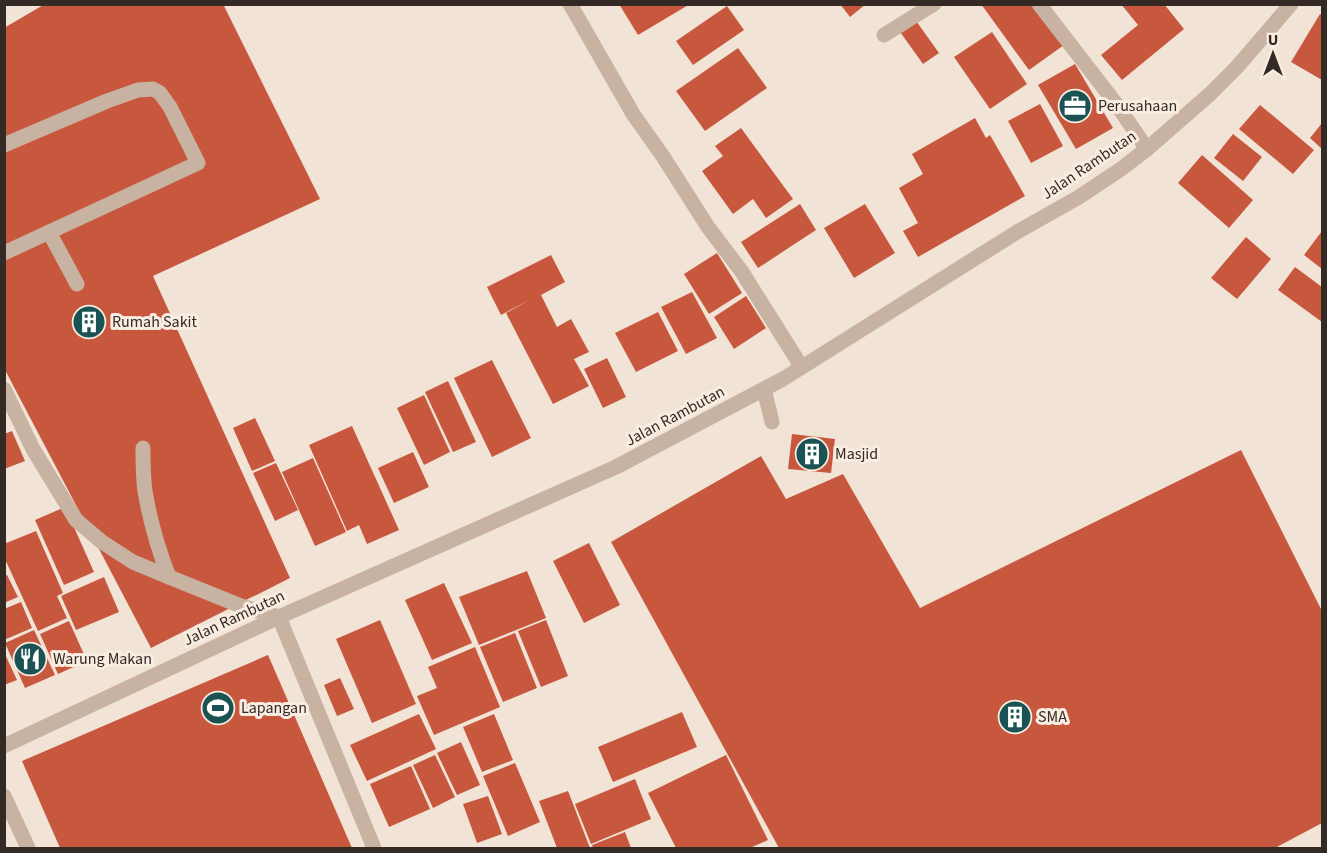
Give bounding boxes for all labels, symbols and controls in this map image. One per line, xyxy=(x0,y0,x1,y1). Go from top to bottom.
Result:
north arrow xyxy=(1243,24,1303,84)
text: U xyxy=(1268,29,1278,51)
office icon: Perusahaan xyxy=(1057,88,1093,124)
place label: Perusahaan xyxy=(1098,95,1177,117)
street label: Jalan Rambutan xyxy=(1037,125,1141,205)
building icon: Rumah Sakit xyxy=(71,304,107,340)
place label: Rumah Sakit xyxy=(112,311,198,333)
street label: Jalan Rambutan xyxy=(621,381,729,451)
building icon: Masjid xyxy=(794,436,830,472)
place label: Masjid xyxy=(835,443,878,465)
street label: Jalan Rambutan xyxy=(180,585,288,651)
restaurant icon: Warung Makan xyxy=(12,641,48,677)
place label: Warung Makan xyxy=(53,648,152,670)
sports icon: Lapangan xyxy=(200,690,236,726)
place label: Lapangan xyxy=(241,697,307,719)
building icon: SMA xyxy=(997,699,1033,735)
place label: SMA xyxy=(1038,706,1067,728)

